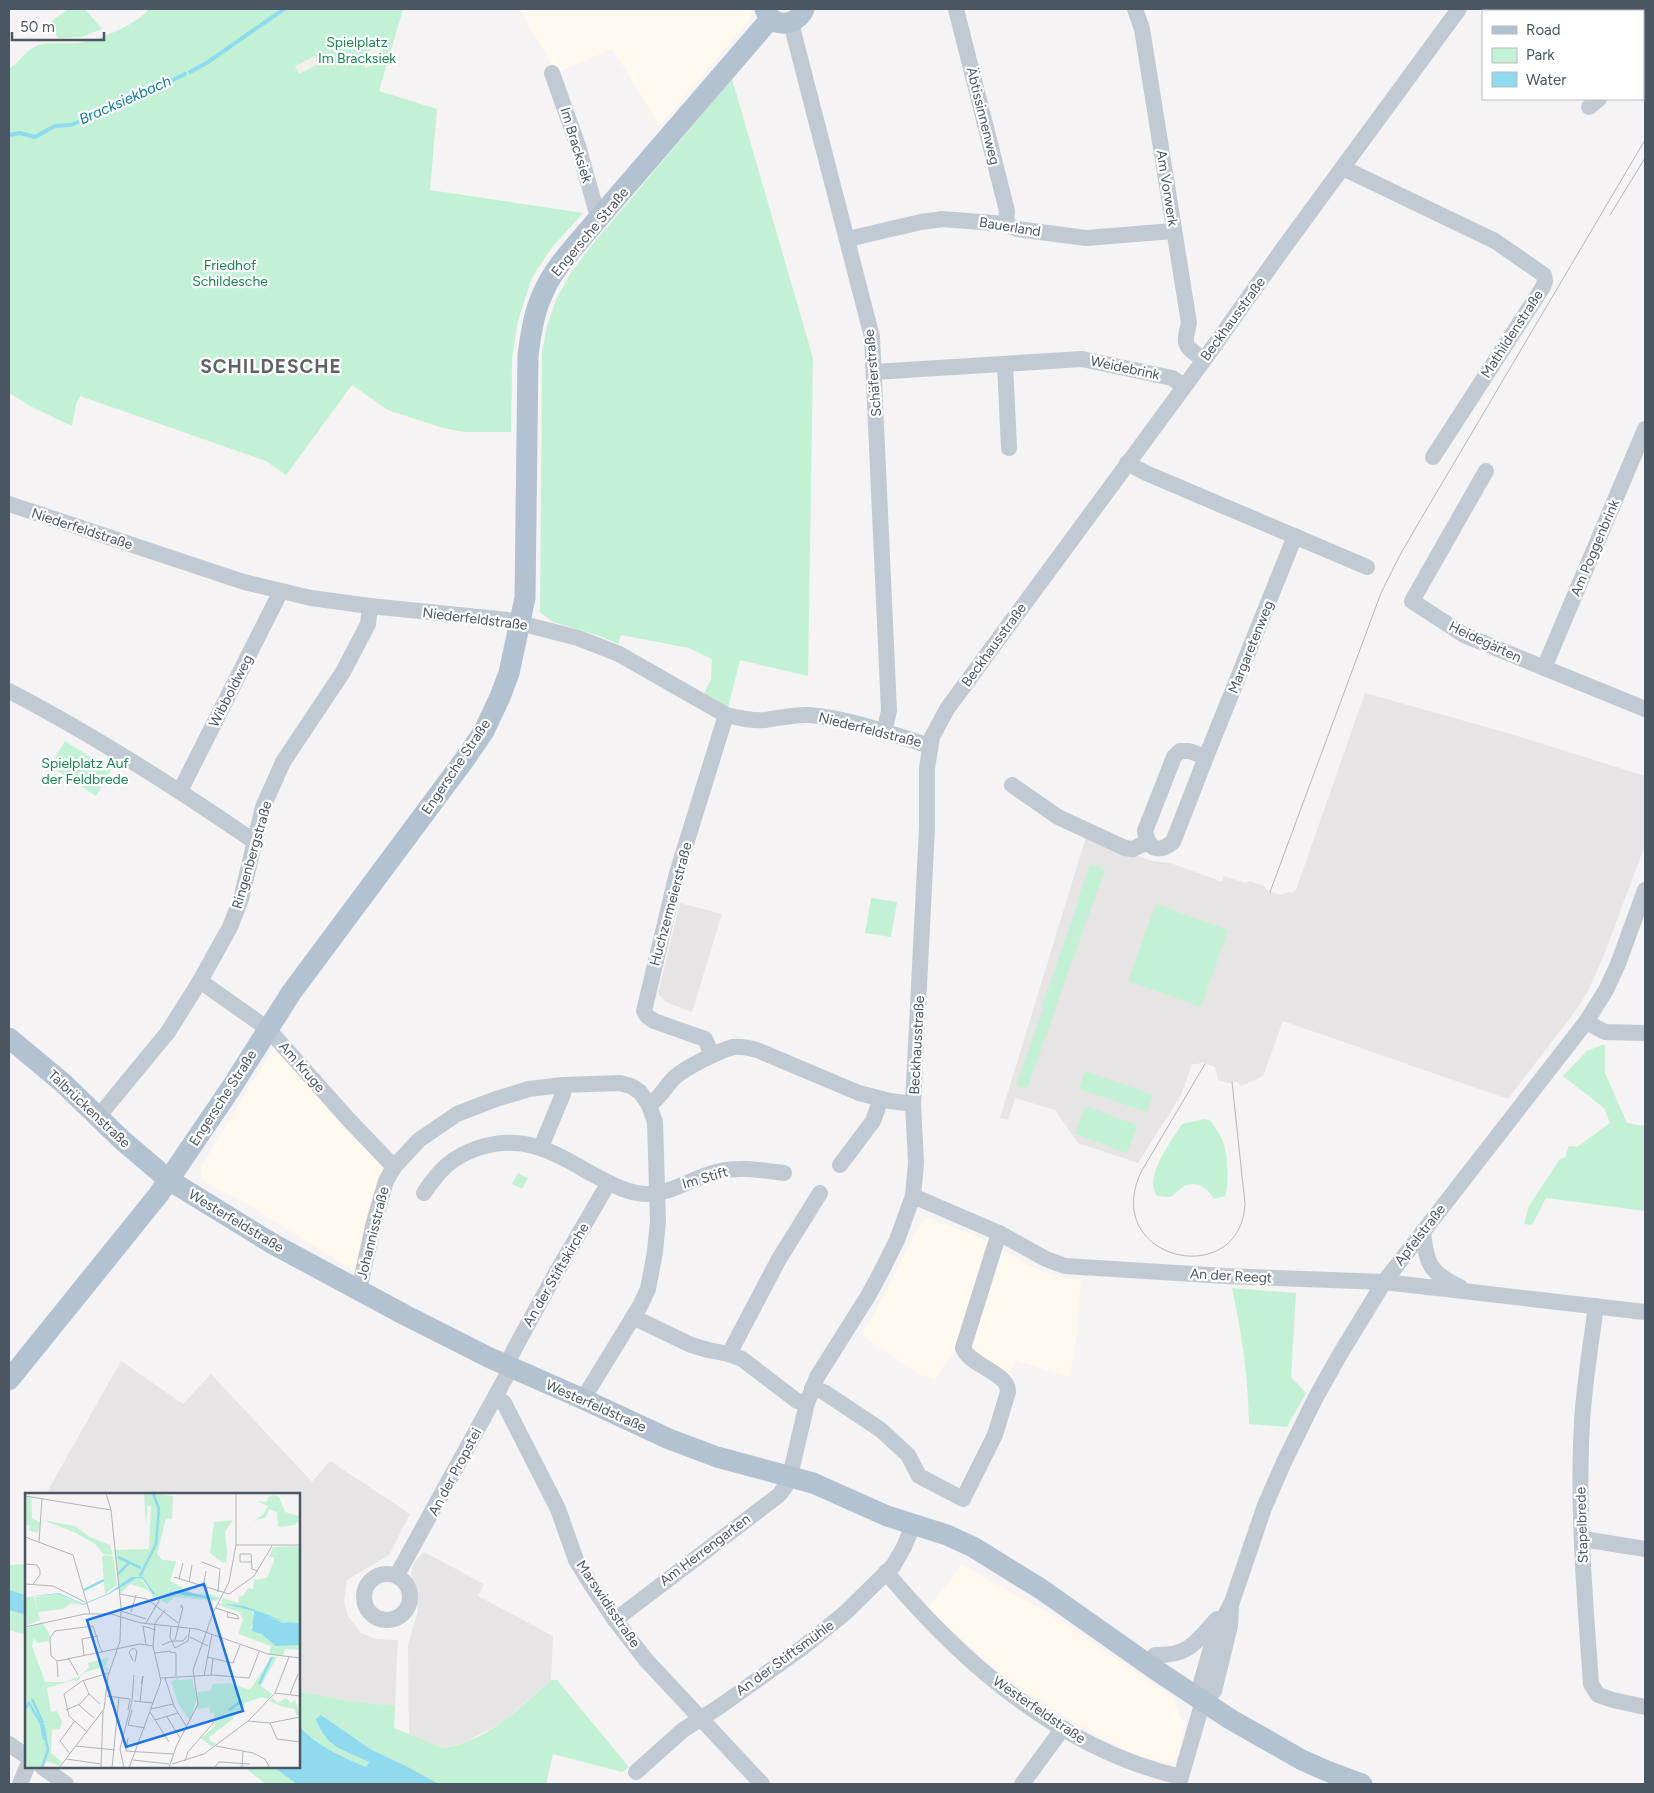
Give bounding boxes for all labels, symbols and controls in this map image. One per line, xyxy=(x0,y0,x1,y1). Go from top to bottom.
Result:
scale bar xyxy=(12,10,105,42)
legend xyxy=(1482,10,1644,100)
text: 50 m xyxy=(20,18,55,36)
text: Road xyxy=(1526,21,1561,39)
park label: Spielplatz Im Bracksiek xyxy=(318,34,396,67)
text: Park xyxy=(1526,46,1555,64)
street label: Äbtissinnenweg xyxy=(963,65,1003,167)
text: Water xyxy=(1526,71,1566,89)
water label: Bracksiekbach xyxy=(76,72,174,128)
street label: Im Bracksiek xyxy=(556,105,596,185)
street label: Am Vorwerk xyxy=(1153,149,1181,227)
street label: Engersche Straße xyxy=(548,184,632,280)
street label: Bauerland xyxy=(978,214,1042,240)
park label: Friedhof Schildesche xyxy=(192,257,268,290)
street label: Beckhausstraße xyxy=(1197,274,1269,364)
street label: Mathildenstraße xyxy=(1477,287,1547,381)
street label: Schäferstraße xyxy=(861,328,885,417)
street label: Weidebrink xyxy=(1089,352,1161,384)
district label: SCHILDESCHE xyxy=(200,355,342,378)
street label: Am Poggenbrink xyxy=(1567,497,1623,599)
street label: Niederfeldstraße xyxy=(29,505,135,554)
street label: Margaretenweg xyxy=(1225,598,1277,696)
street label: Beckhausstraße xyxy=(958,600,1030,690)
street label: Niederfeldstraße xyxy=(422,604,529,634)
street label: Heidegärten xyxy=(1446,618,1524,666)
street label: Wibboldweg xyxy=(205,652,257,730)
street label: Niederfeldstraße xyxy=(817,709,924,751)
street label: Engersche Straße xyxy=(418,716,494,818)
park label: Spielplatz Auf der Feldbrede xyxy=(41,755,130,788)
street label: Ringenbergstraße xyxy=(228,799,276,911)
street label: Huchzermeierstraße xyxy=(646,840,696,968)
street label: Beckhausstraße xyxy=(906,995,928,1095)
street label: Am Kruge xyxy=(275,1038,329,1096)
street label: Engersche Straße xyxy=(186,1047,261,1149)
street label: Talbrückenstraße xyxy=(44,1066,134,1152)
street label: Im Stift xyxy=(680,1163,730,1193)
street label: Johannisstraße xyxy=(353,1185,393,1281)
street label: Westerfeldstraße xyxy=(185,1186,287,1256)
street label: Apfelstraße xyxy=(1391,1201,1449,1269)
street label: An der Stiftskirche xyxy=(519,1220,593,1330)
street label: An der Reegt xyxy=(1189,1265,1273,1287)
street label: Westerfeldstraße xyxy=(543,1376,649,1436)
street label: An der Propstei xyxy=(425,1425,485,1519)
street label: Stapelbrede xyxy=(1572,1486,1592,1563)
inset map xyxy=(25,1493,300,1768)
street label: Am Herrengarten xyxy=(656,1510,754,1590)
street label: Marswidisstraße xyxy=(573,1557,644,1651)
street label: An der Stiftsmühle xyxy=(733,1616,838,1699)
street label: Westerfeldstraße xyxy=(989,1673,1089,1747)

